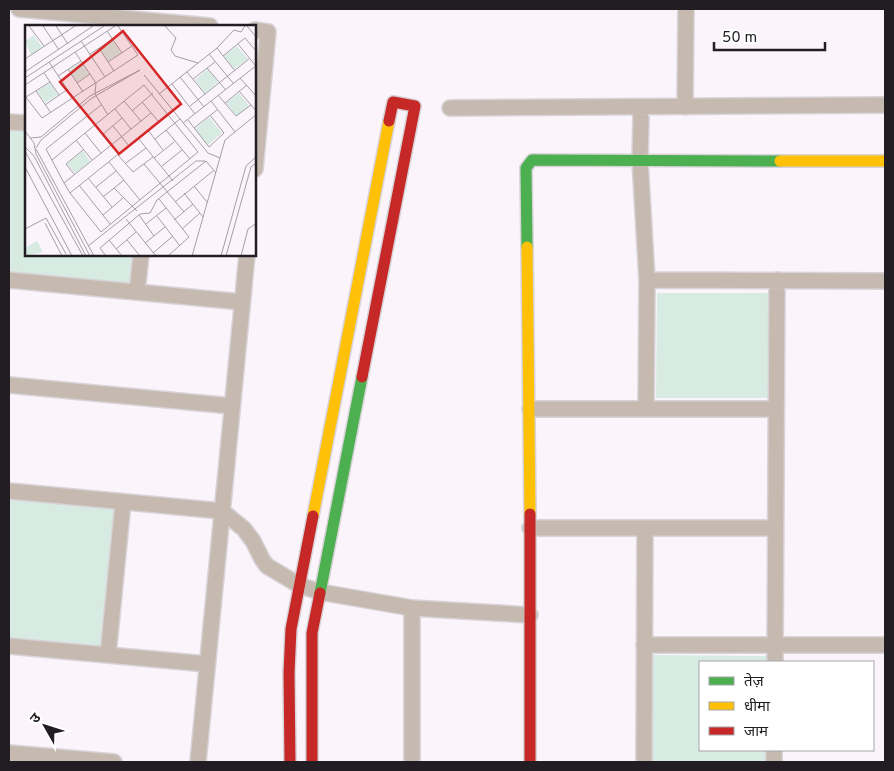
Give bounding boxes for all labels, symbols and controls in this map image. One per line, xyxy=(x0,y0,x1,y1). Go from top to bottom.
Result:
scale bar xyxy=(714,20,825,52)
inset map xyxy=(25,25,256,256)
text: 50 m xyxy=(722,29,757,48)
legend xyxy=(699,661,874,751)
text: तेज़ xyxy=(744,672,765,692)
text: धीमा xyxy=(744,698,771,717)
north arrow xyxy=(20,701,70,751)
text: उ xyxy=(27,710,46,727)
text: जाम xyxy=(744,723,769,742)

